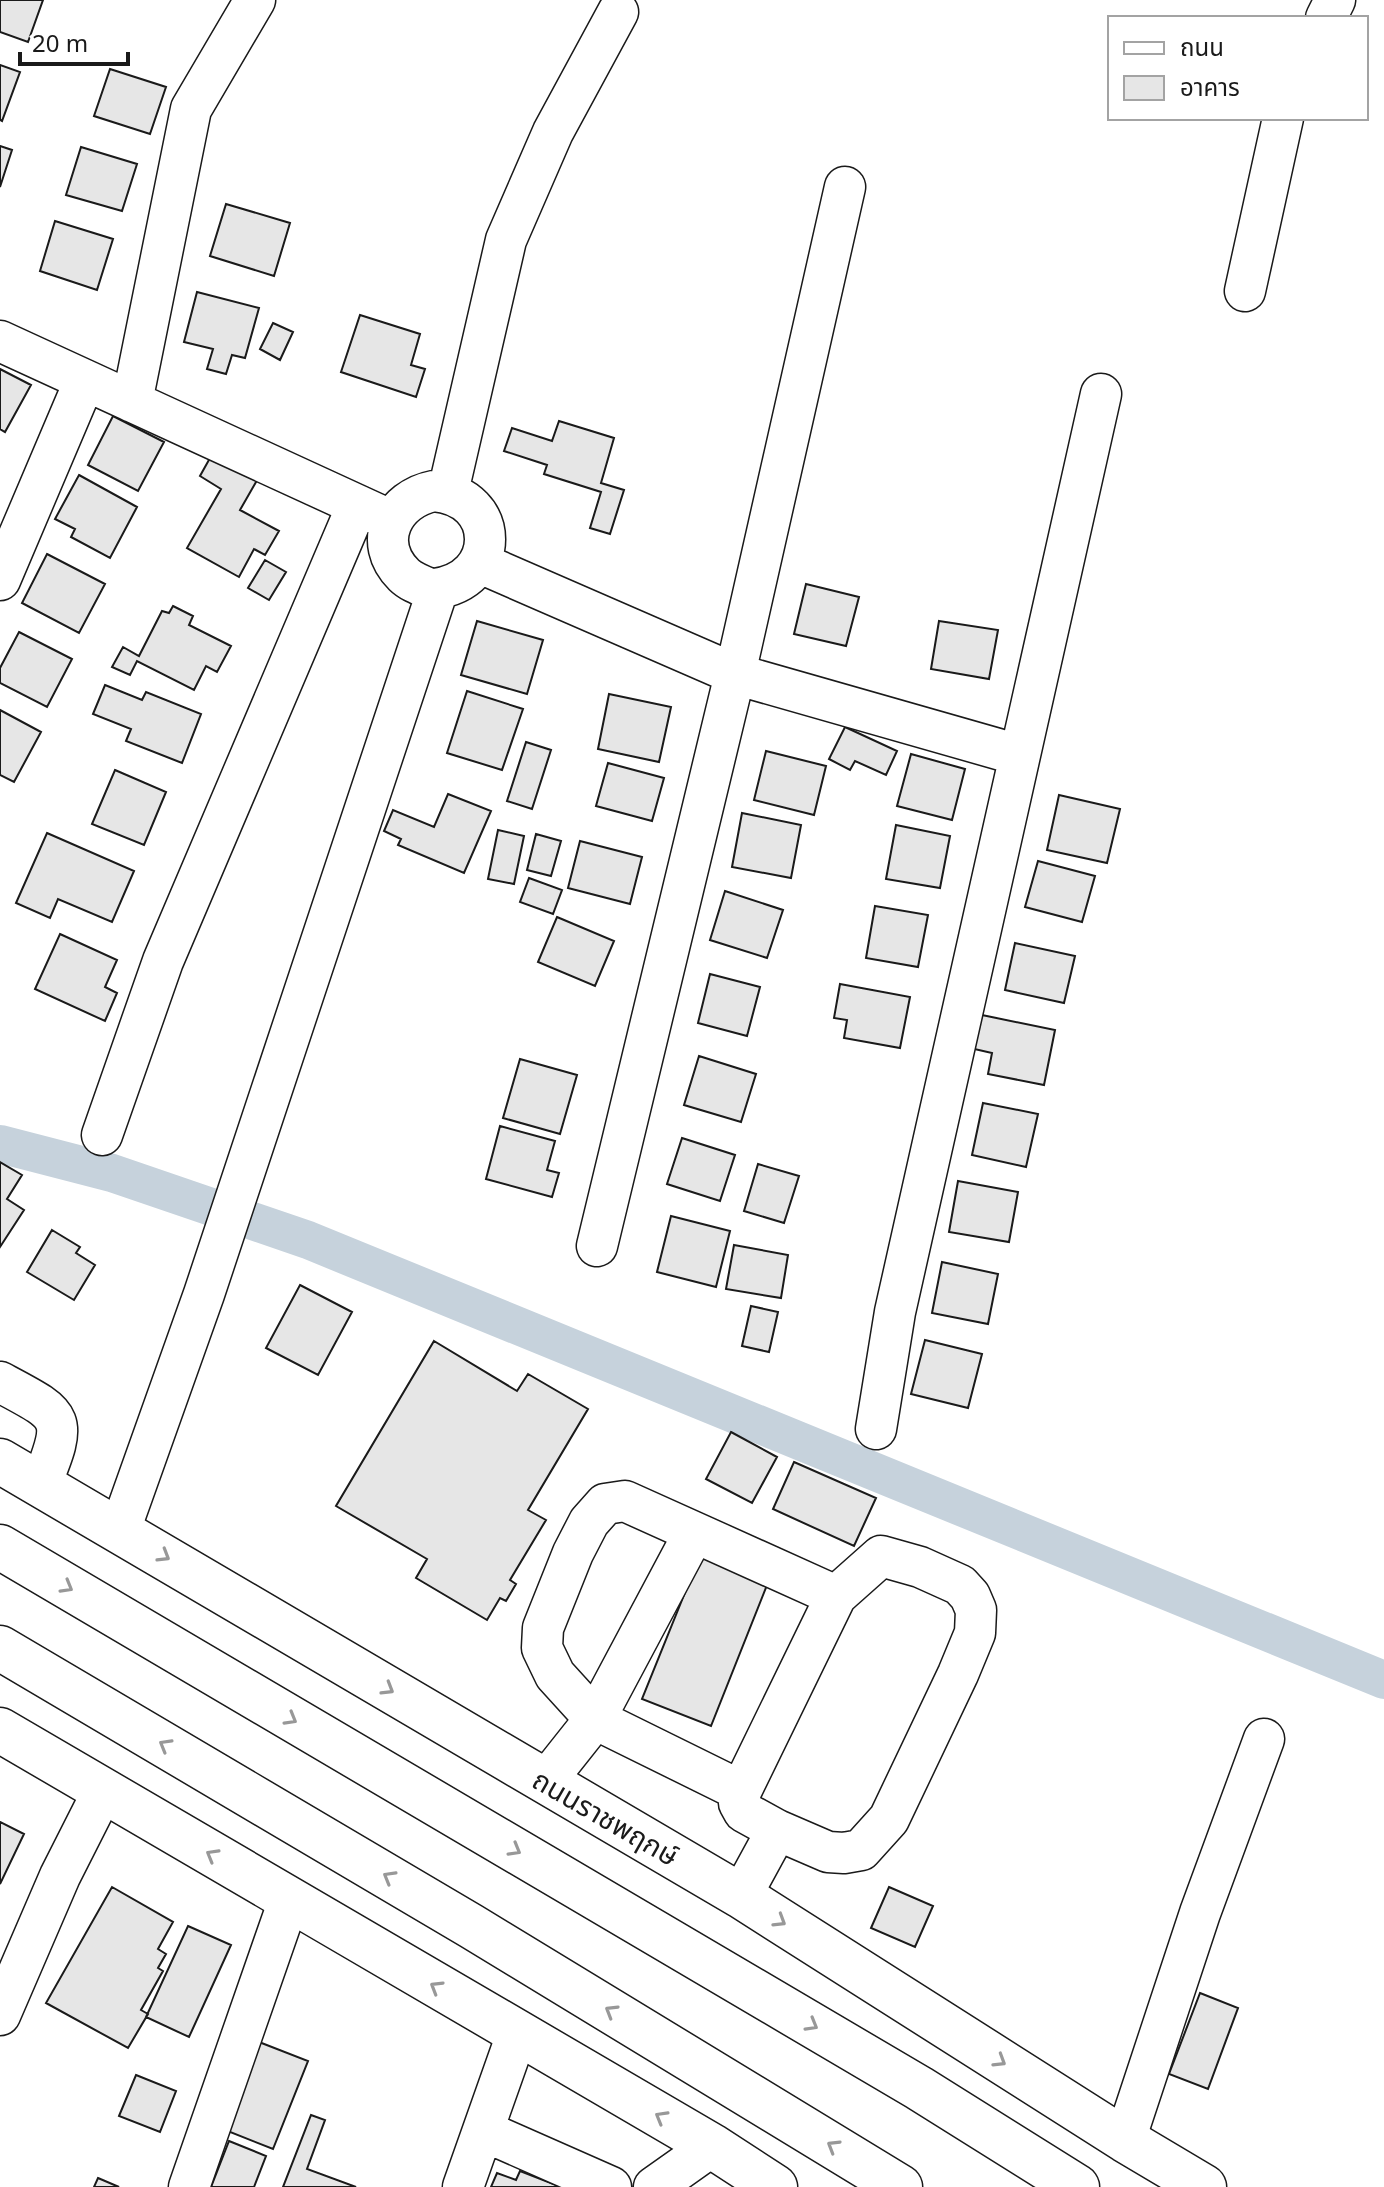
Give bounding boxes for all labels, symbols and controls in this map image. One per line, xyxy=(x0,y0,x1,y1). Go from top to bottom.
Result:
scale bar xyxy=(20,16,128,66)
legend xyxy=(1108,16,1368,120)
text: 20 m xyxy=(32,26,88,59)
text: ถนน xyxy=(1180,30,1224,63)
text: อาคาร xyxy=(1180,70,1240,103)
one-way arrow xyxy=(155,1547,170,1562)
one-way arrow xyxy=(58,1577,73,1593)
one-way arrow xyxy=(379,1679,394,1695)
one-way arrow xyxy=(282,1709,297,1724)
one-way arrow xyxy=(159,1739,173,1755)
street label: ถนนราชพฤกษ์ xyxy=(526,1760,686,1874)
one-way arrow xyxy=(507,1840,521,1856)
one-way arrow xyxy=(206,1849,221,1865)
one-way arrow xyxy=(383,1871,398,1887)
one-way arrow xyxy=(772,1912,786,1927)
one-way arrow xyxy=(430,1981,445,1997)
one-way arrow xyxy=(605,2005,620,2021)
one-way arrow xyxy=(803,2015,818,2031)
one-way arrow xyxy=(991,2051,1006,2066)
one-way arrow xyxy=(655,2111,670,2127)
one-way arrow xyxy=(827,2141,842,2156)

